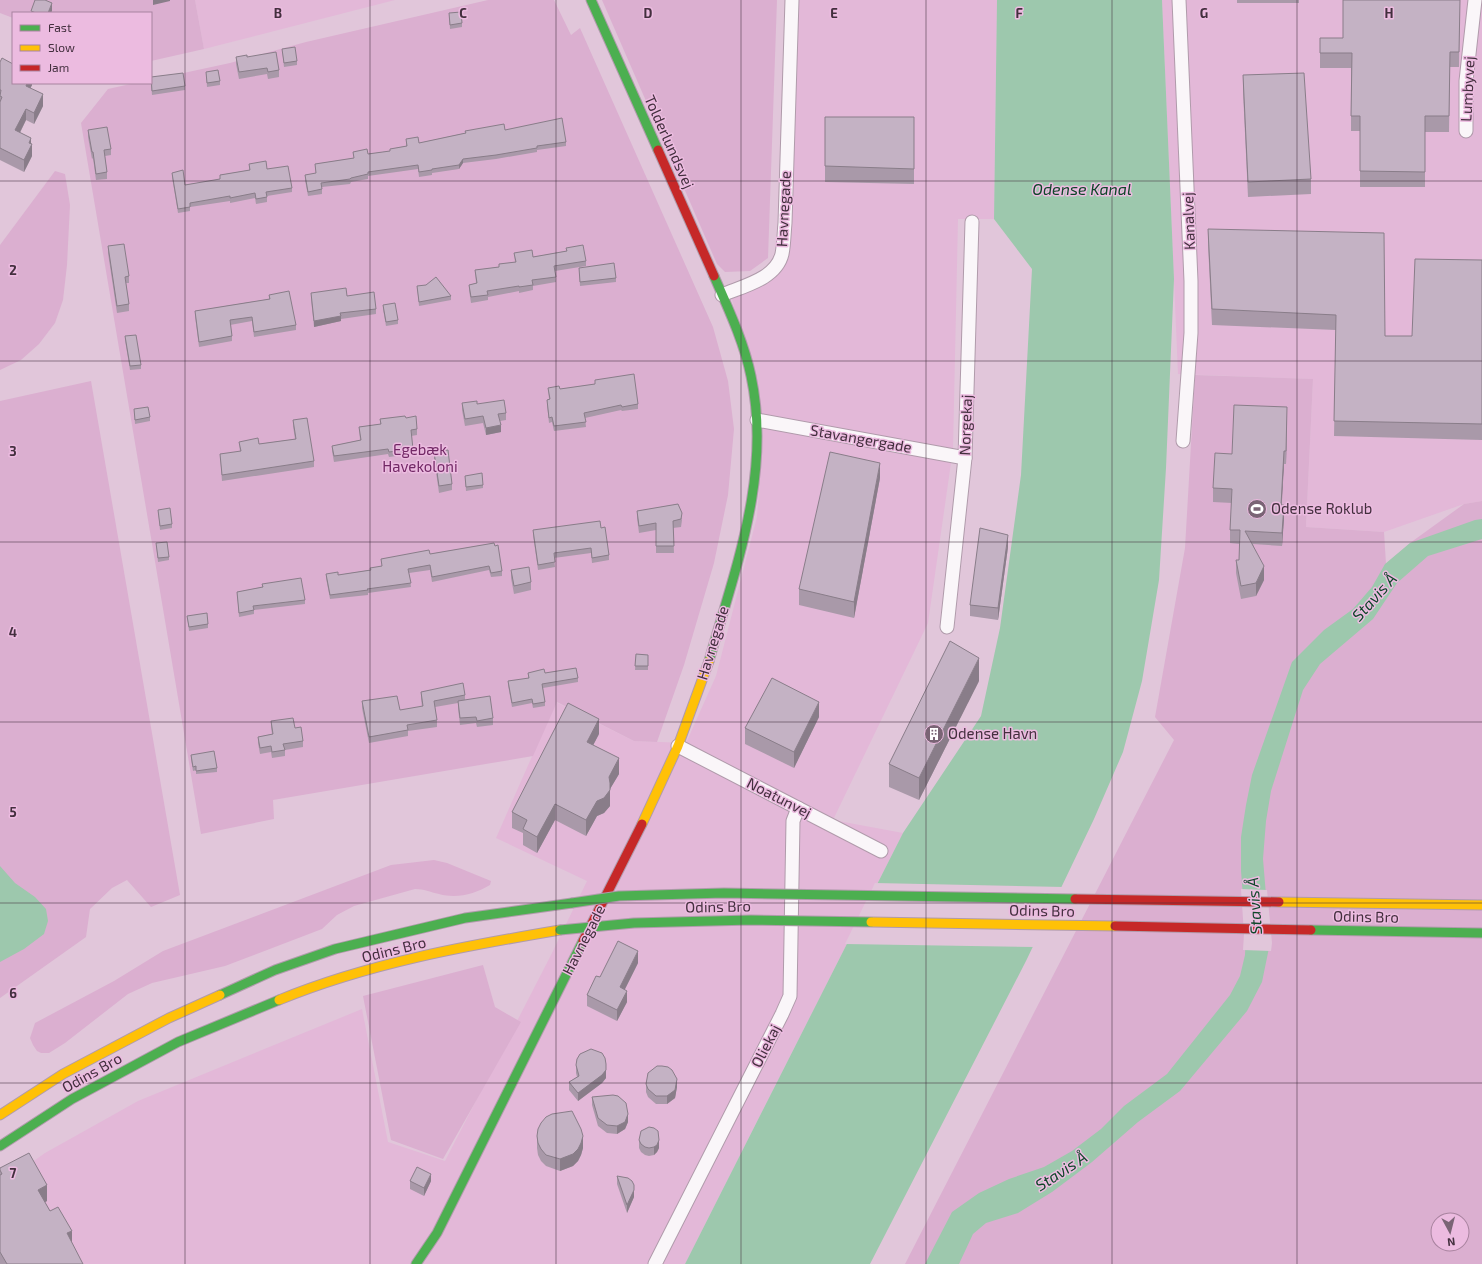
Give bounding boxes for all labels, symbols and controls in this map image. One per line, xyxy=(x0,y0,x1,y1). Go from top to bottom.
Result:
text: B xyxy=(274,5,282,21)
text: C xyxy=(459,5,467,21)
text: D xyxy=(644,5,653,21)
text: E xyxy=(830,5,838,21)
text: F xyxy=(1015,5,1023,21)
text: G xyxy=(1200,5,1208,21)
text: H xyxy=(1385,5,1394,21)
legend xyxy=(12,12,152,84)
text: Fast xyxy=(48,20,72,34)
text: Slow xyxy=(48,40,75,54)
street label: Lumbyvej xyxy=(1456,56,1479,122)
text: Jam xyxy=(48,60,69,74)
street label: Tolderlundsvej xyxy=(640,92,699,191)
street label: Havnegade xyxy=(772,170,794,247)
water label: Odense Kanal xyxy=(1032,179,1132,198)
street label: Kanalvej xyxy=(1178,192,1199,250)
text: 2 xyxy=(9,262,17,278)
street label: Norgekaj xyxy=(955,394,976,456)
street label: Stavangergade xyxy=(809,420,913,456)
park label: Egebæk Havekoloni xyxy=(382,440,458,475)
text: 3 xyxy=(9,443,17,459)
sports icon: Odense Roklub xyxy=(1246,498,1268,520)
place label: Odense Roklub xyxy=(1271,499,1372,517)
water label: Stavis Å xyxy=(1347,569,1400,624)
street label: Havnegade xyxy=(692,604,732,682)
text: 4 xyxy=(9,624,17,640)
building icon: Odense Havn xyxy=(923,723,945,745)
place label: Odense Havn xyxy=(948,724,1037,742)
street label: Noatunvej xyxy=(744,773,815,822)
text: 5 xyxy=(9,804,17,820)
water label: Stavis Å xyxy=(1242,876,1265,935)
street label: Odins Bro xyxy=(685,896,751,916)
street label: Odins Bro xyxy=(1009,900,1075,920)
street label: Havnegade xyxy=(558,902,608,978)
street label: Odins Bro xyxy=(1333,906,1399,926)
street label: Odins Bro xyxy=(360,932,428,966)
text: 6 xyxy=(9,985,17,1001)
street label: Oliekaj xyxy=(747,1021,784,1071)
street label: Odins Bro xyxy=(58,1048,125,1096)
water label: Stavis Å xyxy=(1031,1147,1090,1194)
text: 7 xyxy=(10,1165,17,1181)
north arrow xyxy=(1430,1212,1470,1252)
text: N xyxy=(1446,1235,1456,1249)

